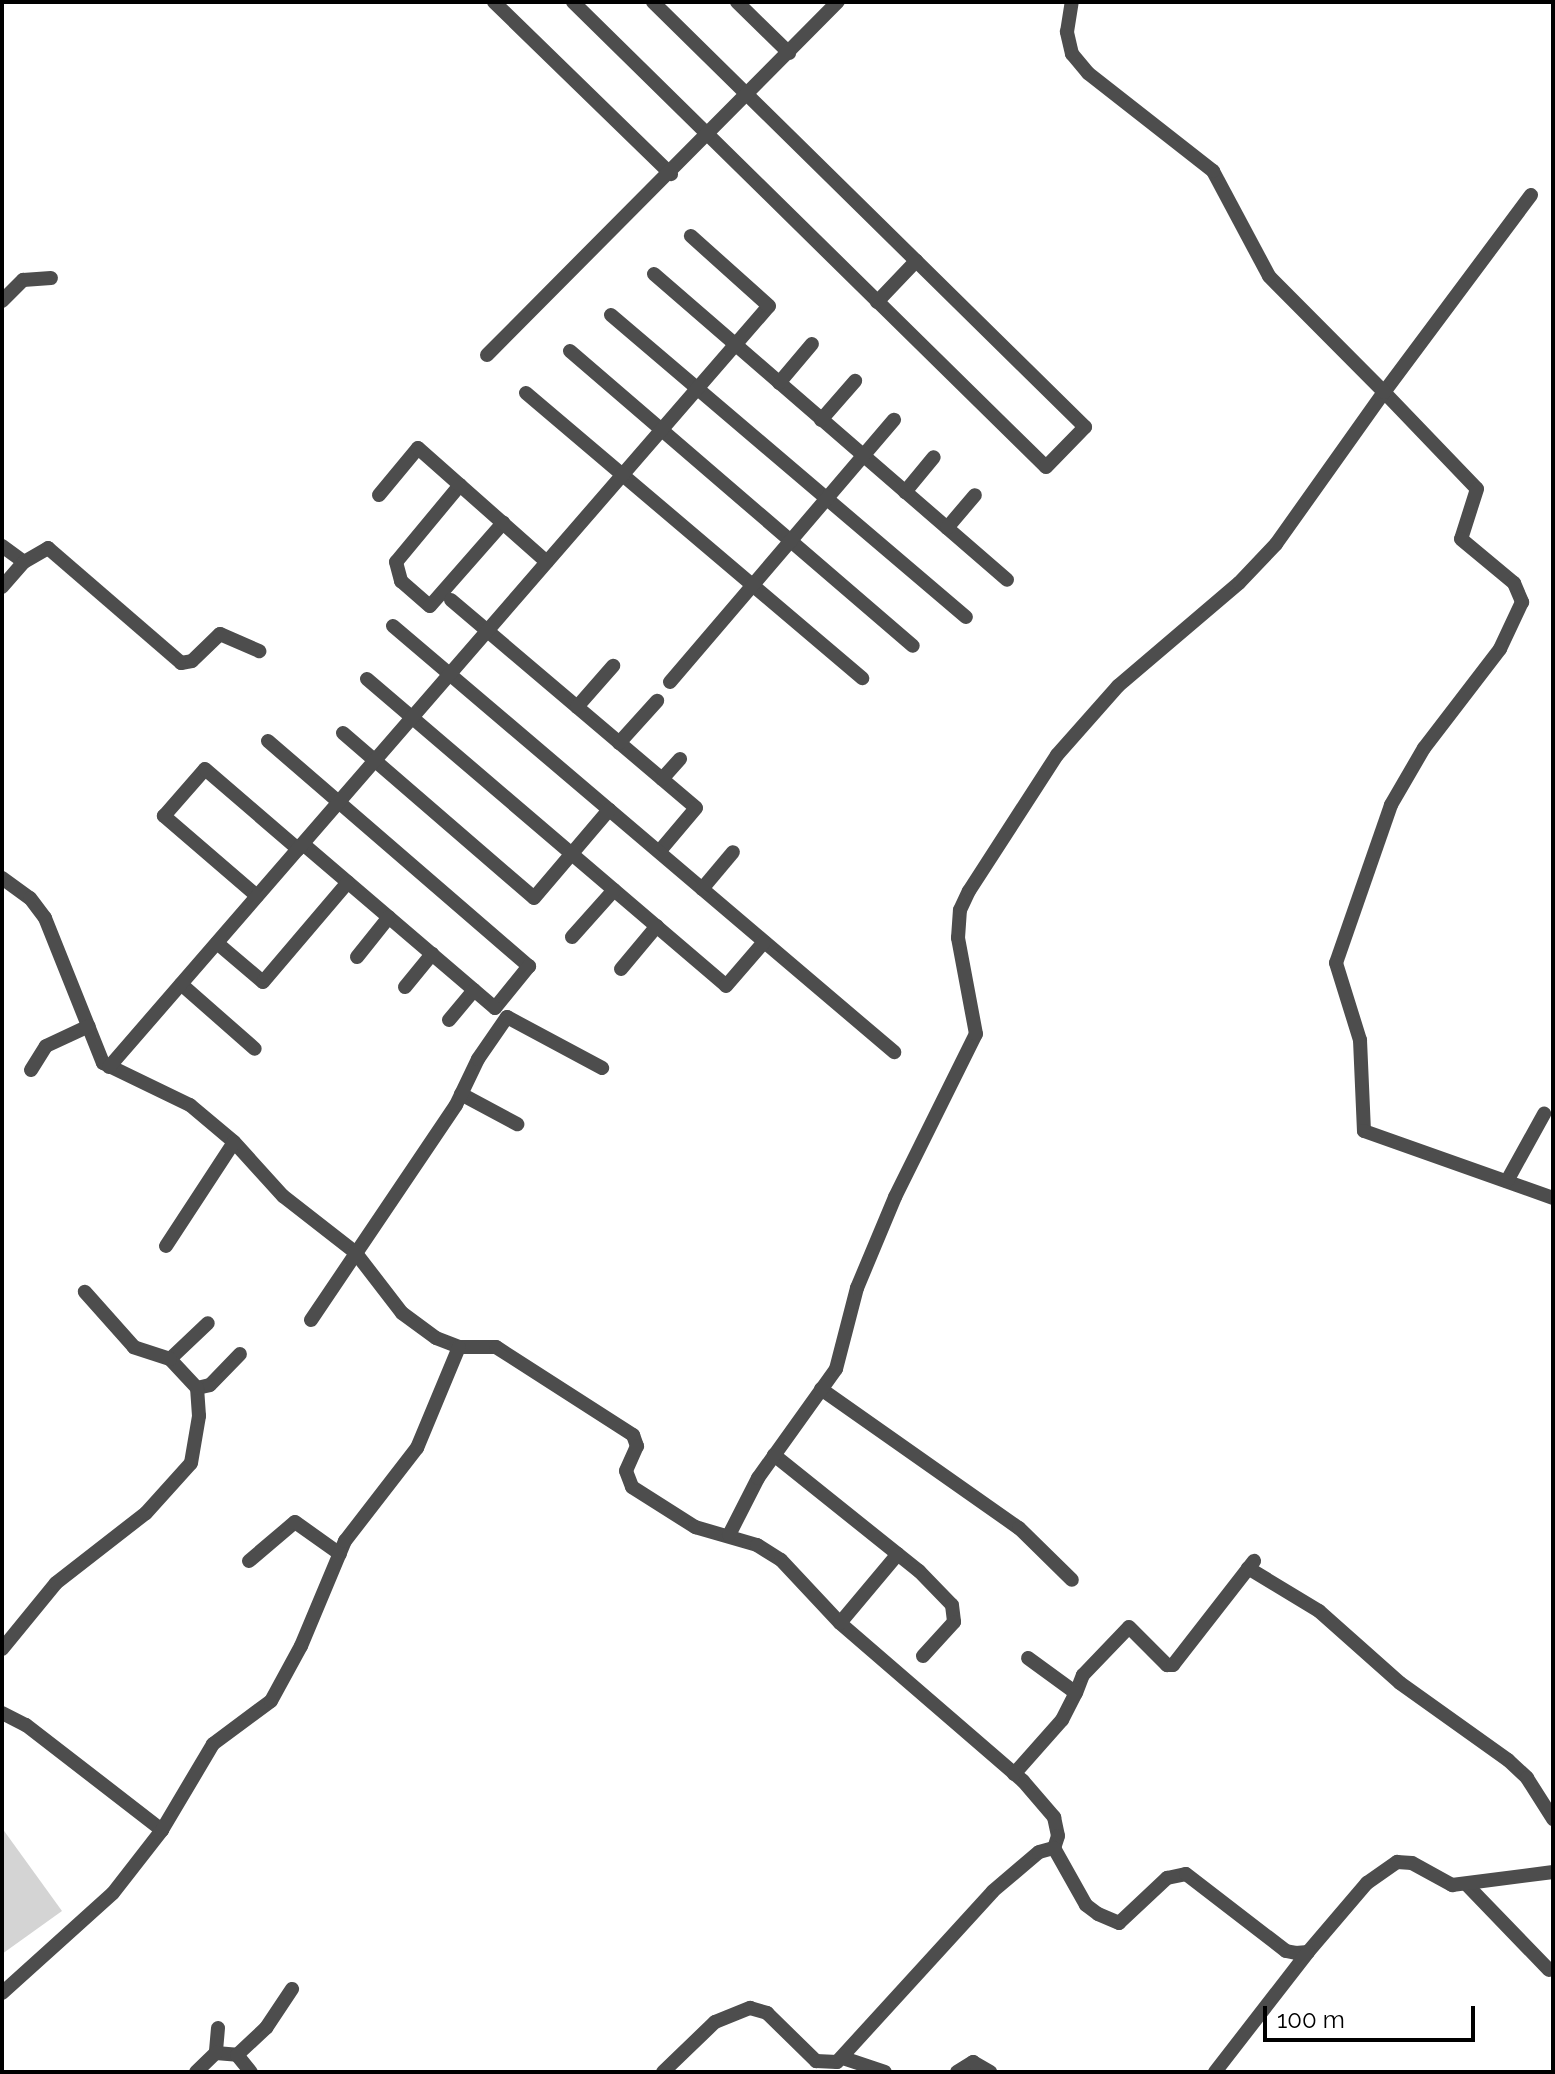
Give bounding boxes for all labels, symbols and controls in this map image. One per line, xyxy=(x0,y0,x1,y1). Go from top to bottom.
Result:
scale bar xyxy=(1267,1990,1479,2040)
text: 100 m xyxy=(1277,2005,1345,2034)

